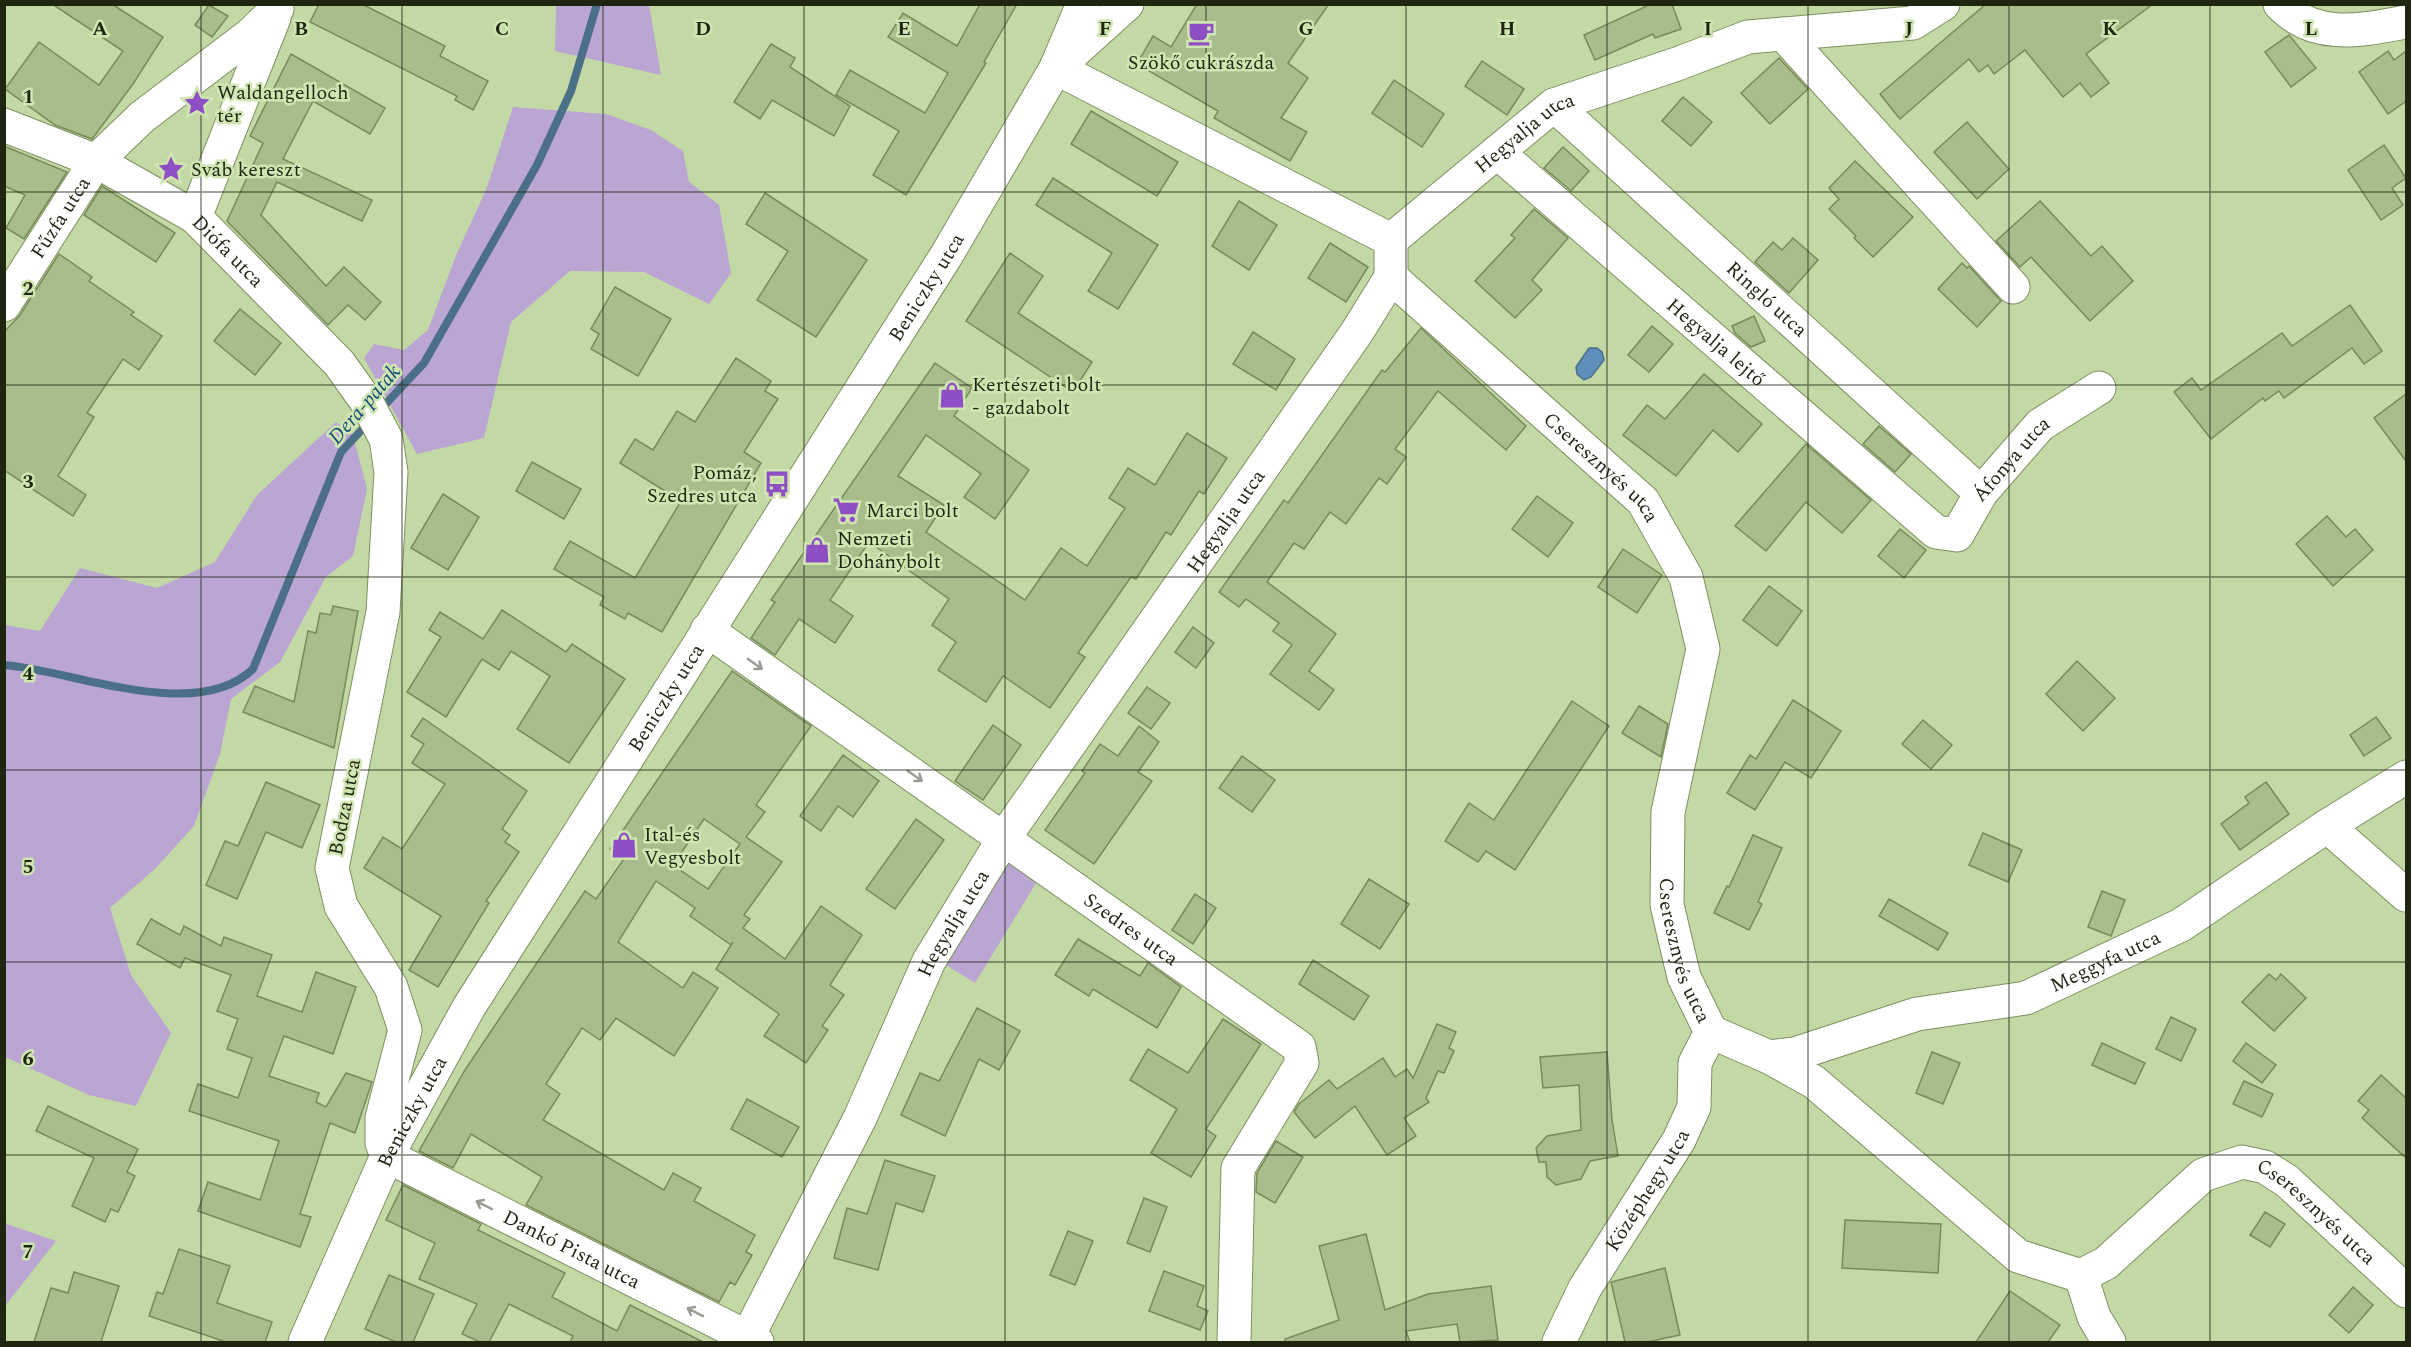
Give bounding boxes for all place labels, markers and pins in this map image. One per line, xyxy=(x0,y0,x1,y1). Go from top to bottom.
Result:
cafe icon: Szökő cukrászda xyxy=(1186,18,1216,48)
place label: Szökő cukrászda xyxy=(1128,48,1274,78)
place label: Waldangelloch tér xyxy=(217,78,349,131)
place icon: Waldangelloch tér xyxy=(182,88,212,118)
place icon: Sváb kereszt xyxy=(156,154,186,184)
place label: Sváb kereszt xyxy=(191,155,301,185)
place label: Kertészeti bolt - gazdabolt xyxy=(972,370,1101,423)
shop icon: Kertészeti bolt - gazdabolt xyxy=(937,380,967,410)
place label: Pomáz, Szedres utca xyxy=(647,458,757,511)
bus stop icon: Pomáz, Szedres utca xyxy=(762,469,792,499)
supermarket icon: Marci bolt xyxy=(831,495,861,525)
place label: Marci bolt xyxy=(866,496,959,526)
place label: Nemzeti Dohánybolt xyxy=(837,524,941,577)
shop icon: Nemzeti Dohánybolt xyxy=(802,535,832,565)
place label: Ital-és Vegyesbolt xyxy=(644,820,741,873)
shop icon: Ital-és Vegyesbolt xyxy=(609,830,639,860)

